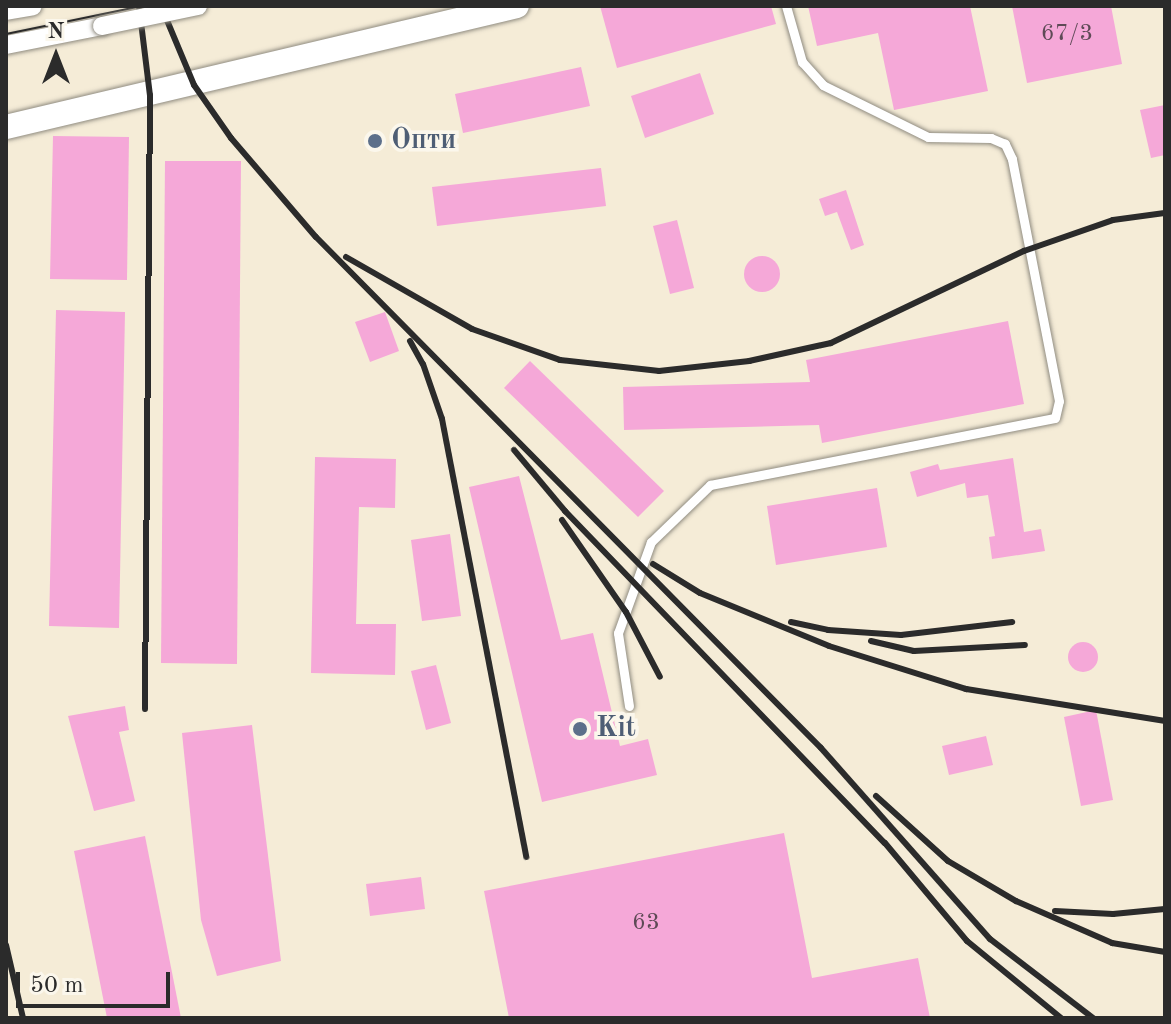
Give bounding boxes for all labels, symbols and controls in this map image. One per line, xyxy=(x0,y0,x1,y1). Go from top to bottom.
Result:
north arrow xyxy=(16,16,96,96)
text: N xyxy=(48,21,64,43)
house number: 67/3 xyxy=(1041,21,1093,49)
place label: Опти xyxy=(391,124,456,158)
marker: Опти xyxy=(366,132,384,150)
place label: Kit xyxy=(596,712,636,746)
marker: Kit xyxy=(571,720,589,738)
house number: 63 xyxy=(632,910,660,938)
scale bar xyxy=(20,956,174,1006)
text: 50 m xyxy=(30,974,84,998)

